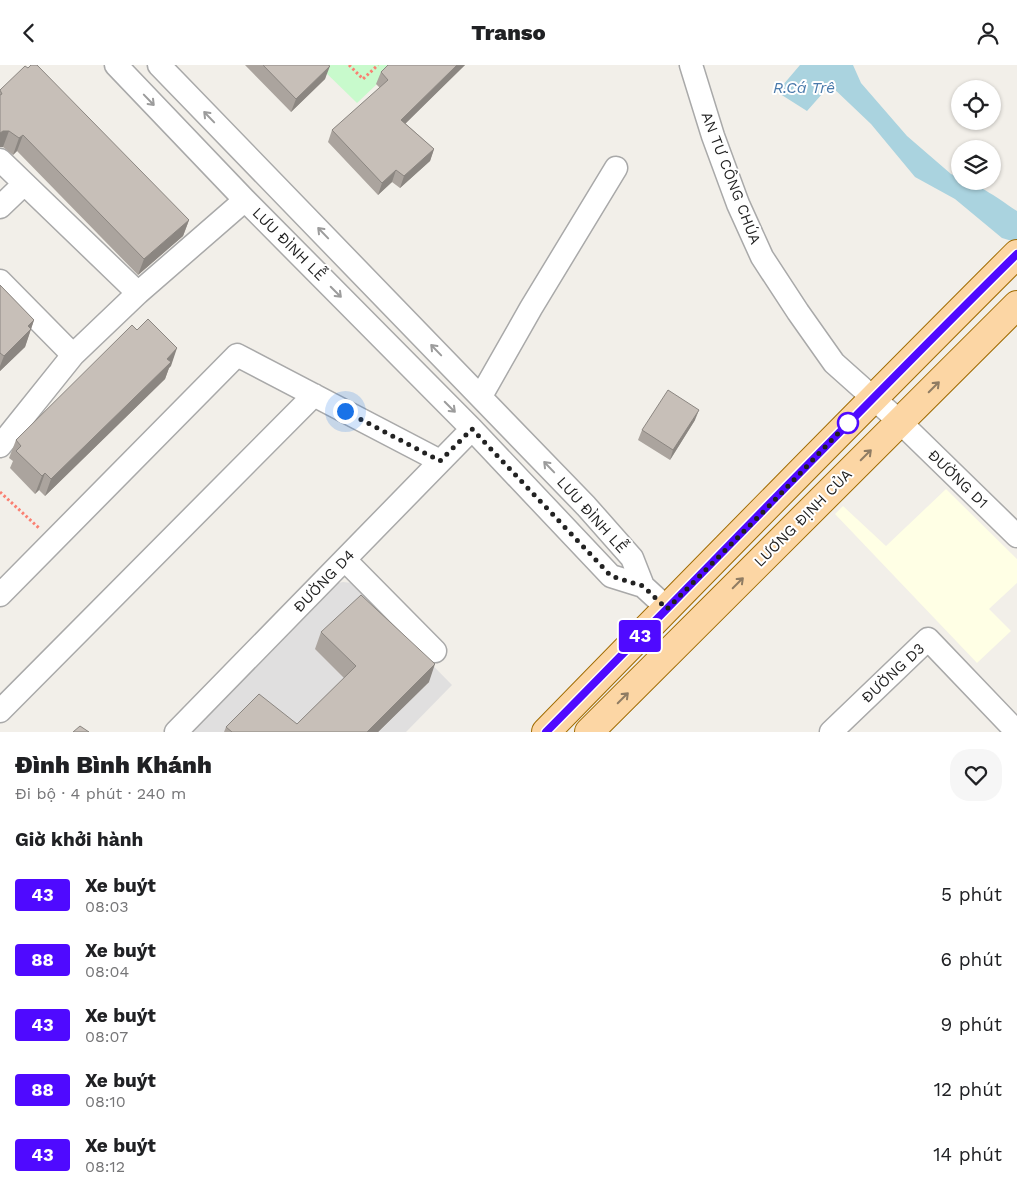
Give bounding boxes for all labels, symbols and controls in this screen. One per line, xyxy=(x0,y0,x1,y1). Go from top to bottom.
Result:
icon: back xyxy=(15,19,43,47)
icon: person xyxy=(974,19,1002,47)
text: Transo xyxy=(471,20,546,45)
water label: R.Cá Trê xyxy=(773,78,835,97)
map controls xyxy=(951,80,1001,190)
button: locate xyxy=(951,80,1001,130)
one-way arrow xyxy=(143,94,156,106)
street label: AN TƯ CÔNG CHÚA xyxy=(697,109,766,247)
one-way arrow xyxy=(203,110,215,123)
button: layers xyxy=(951,140,1001,190)
street label: LƯU ĐÌNH LỄ xyxy=(249,201,332,284)
one-way arrow xyxy=(316,227,329,239)
one-way arrow xyxy=(330,286,342,298)
one-way arrow xyxy=(430,343,442,356)
one-way arrow xyxy=(928,381,940,393)
your location xyxy=(333,399,358,424)
one-way arrow xyxy=(444,401,456,414)
unlabelled marker xyxy=(837,412,859,434)
street label: ĐƯỜNG D1 xyxy=(924,445,992,512)
one-way arrow xyxy=(859,449,872,461)
one-way arrow xyxy=(543,461,555,473)
street label: LƯƠNG ĐỊNH CỦA xyxy=(750,465,856,571)
street label: LƯU ĐÌNH LỄ xyxy=(553,471,633,557)
street label: ĐƯỜNG D4 xyxy=(289,545,358,616)
one-way arrow xyxy=(732,577,745,589)
line badge: 43 xyxy=(618,620,662,652)
text: 43 xyxy=(629,625,651,646)
street label: ĐƯỜNG D3 xyxy=(857,639,928,707)
one-way arrow xyxy=(617,692,629,704)
button: heart xyxy=(950,749,1002,801)
text: Đình Bình Khánh xyxy=(15,751,212,779)
text: Đi bộ · 4 phút · 240 m xyxy=(15,784,186,803)
text: Giờ khởi hành xyxy=(15,828,143,851)
text: Xe buýt xyxy=(85,874,156,897)
text: 5 phút xyxy=(941,883,1002,906)
text: 43 xyxy=(31,884,54,905)
text: 08:03 xyxy=(85,897,129,916)
text: Xe buýt xyxy=(85,939,156,962)
text: 6 phút xyxy=(941,948,1002,971)
text: 88 xyxy=(31,949,54,970)
text: 08:04 xyxy=(85,962,129,981)
text: Xe buýt xyxy=(85,1004,156,1027)
text: 9 phút xyxy=(940,1013,1002,1036)
text: 43 xyxy=(31,1014,54,1035)
text: 08:07 xyxy=(85,1027,128,1046)
text: Xe buýt xyxy=(85,1069,156,1092)
text: 12 phút xyxy=(934,1078,1002,1101)
text: 88 xyxy=(31,1079,54,1100)
text: 08:10 xyxy=(85,1092,126,1111)
text: Xe buýt xyxy=(85,1134,156,1157)
text: 14 phút xyxy=(933,1143,1002,1166)
text: 43 xyxy=(31,1144,54,1165)
text: 08:12 xyxy=(85,1157,125,1176)

